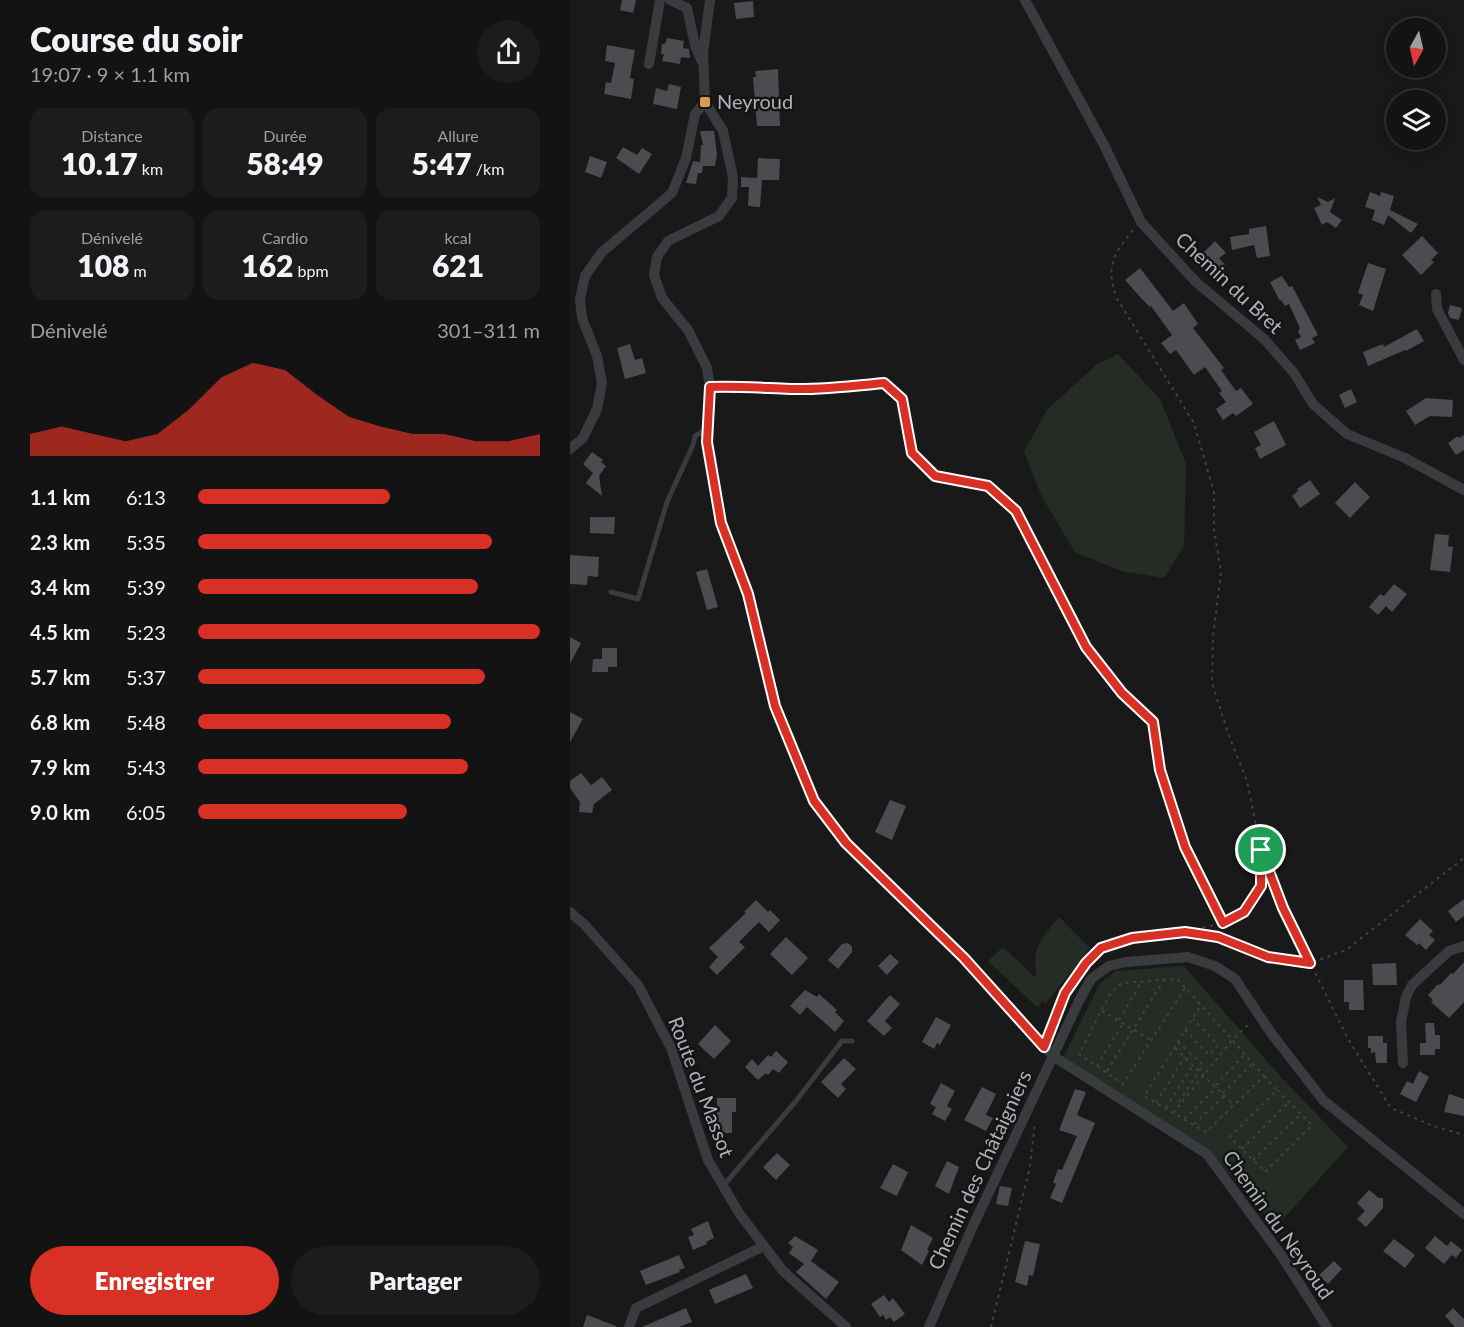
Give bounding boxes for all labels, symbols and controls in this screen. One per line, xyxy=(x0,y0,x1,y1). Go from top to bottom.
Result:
north arrow xyxy=(1386,18,1446,78)
map controls xyxy=(1386,18,1446,150)
text: Course du soir xyxy=(30,19,243,59)
button: share xyxy=(477,20,540,83)
text: 19:07 · 9 × 1.1 km xyxy=(30,62,190,86)
place label: Neyroud xyxy=(717,89,793,113)
button: layers xyxy=(1386,90,1446,150)
marker: Neyroud xyxy=(698,95,712,109)
text: Distance xyxy=(81,126,143,145)
text: Durée xyxy=(263,126,307,145)
text: Allure xyxy=(437,126,479,145)
text: 10.17 xyxy=(61,145,138,181)
text: 58:49 xyxy=(246,145,324,181)
text: 5:47 xyxy=(412,145,472,181)
text: km xyxy=(138,159,163,178)
text: /km xyxy=(472,159,504,178)
street label: Chemin du Bret xyxy=(1171,227,1288,338)
text: Dénivelé xyxy=(81,228,143,247)
text: Cardio xyxy=(262,228,308,247)
text: kcal xyxy=(444,228,472,247)
text: 108 xyxy=(77,247,129,283)
text: 162 xyxy=(241,247,294,283)
text: 621 xyxy=(432,247,484,283)
text: m xyxy=(129,261,147,280)
text: bpm xyxy=(294,261,329,280)
text: Dénivelé xyxy=(30,318,107,342)
text: 301–311 m xyxy=(437,318,540,342)
text: 1.1 km xyxy=(30,485,90,509)
text: 6:13 xyxy=(126,485,166,509)
text: 2.3 km xyxy=(30,530,90,554)
text: 5:35 xyxy=(126,530,166,554)
text: 3.4 km xyxy=(30,575,90,599)
text: 5:39 xyxy=(126,575,166,599)
text: 4.5 km xyxy=(30,620,90,644)
text: 5:23 xyxy=(126,620,166,644)
text: 5.7 km xyxy=(30,665,90,689)
text: 5:37 xyxy=(126,665,166,689)
text: 6.8 km xyxy=(30,710,90,734)
text: 5:48 xyxy=(126,710,166,734)
text: 7.9 km xyxy=(30,755,90,779)
text: 5:43 xyxy=(126,755,166,779)
text: 9.0 km xyxy=(30,800,90,824)
text: 6:05 xyxy=(126,800,166,824)
pin xyxy=(1235,824,1286,875)
icon: arrive xyxy=(1244,833,1277,866)
street label: Route du Massot xyxy=(664,1013,740,1160)
street label: Chemin des Châtaigniers xyxy=(922,1066,1036,1273)
street label: Chemin du Neyroud xyxy=(1218,1145,1339,1303)
button: Enregistrer xyxy=(30,1246,279,1315)
button: Partager xyxy=(291,1246,540,1315)

